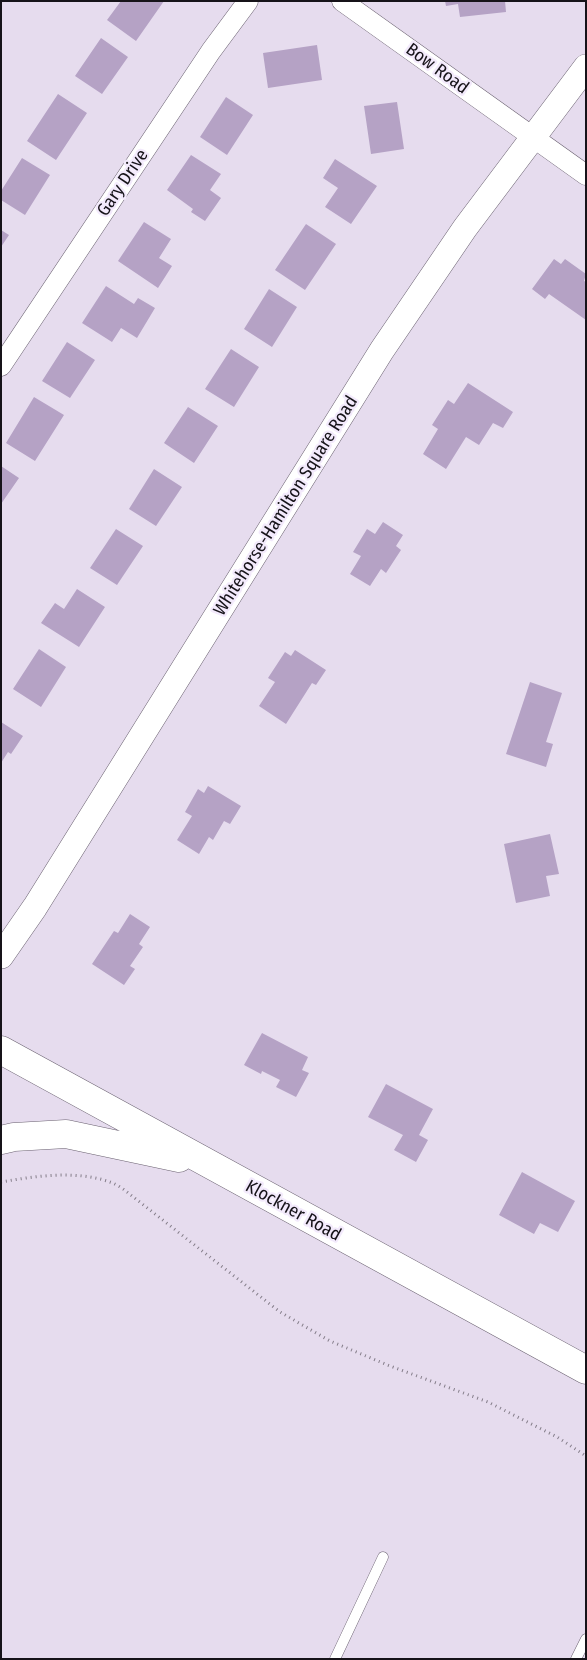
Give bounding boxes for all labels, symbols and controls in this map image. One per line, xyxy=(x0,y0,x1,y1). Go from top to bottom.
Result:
street label: Bow Road xyxy=(401,39,473,99)
street label: Gary Drive xyxy=(93,146,153,220)
street label: Whitehorse-Hamilton Square Road xyxy=(209,392,363,620)
street label: Klockner Road xyxy=(241,1176,345,1246)

